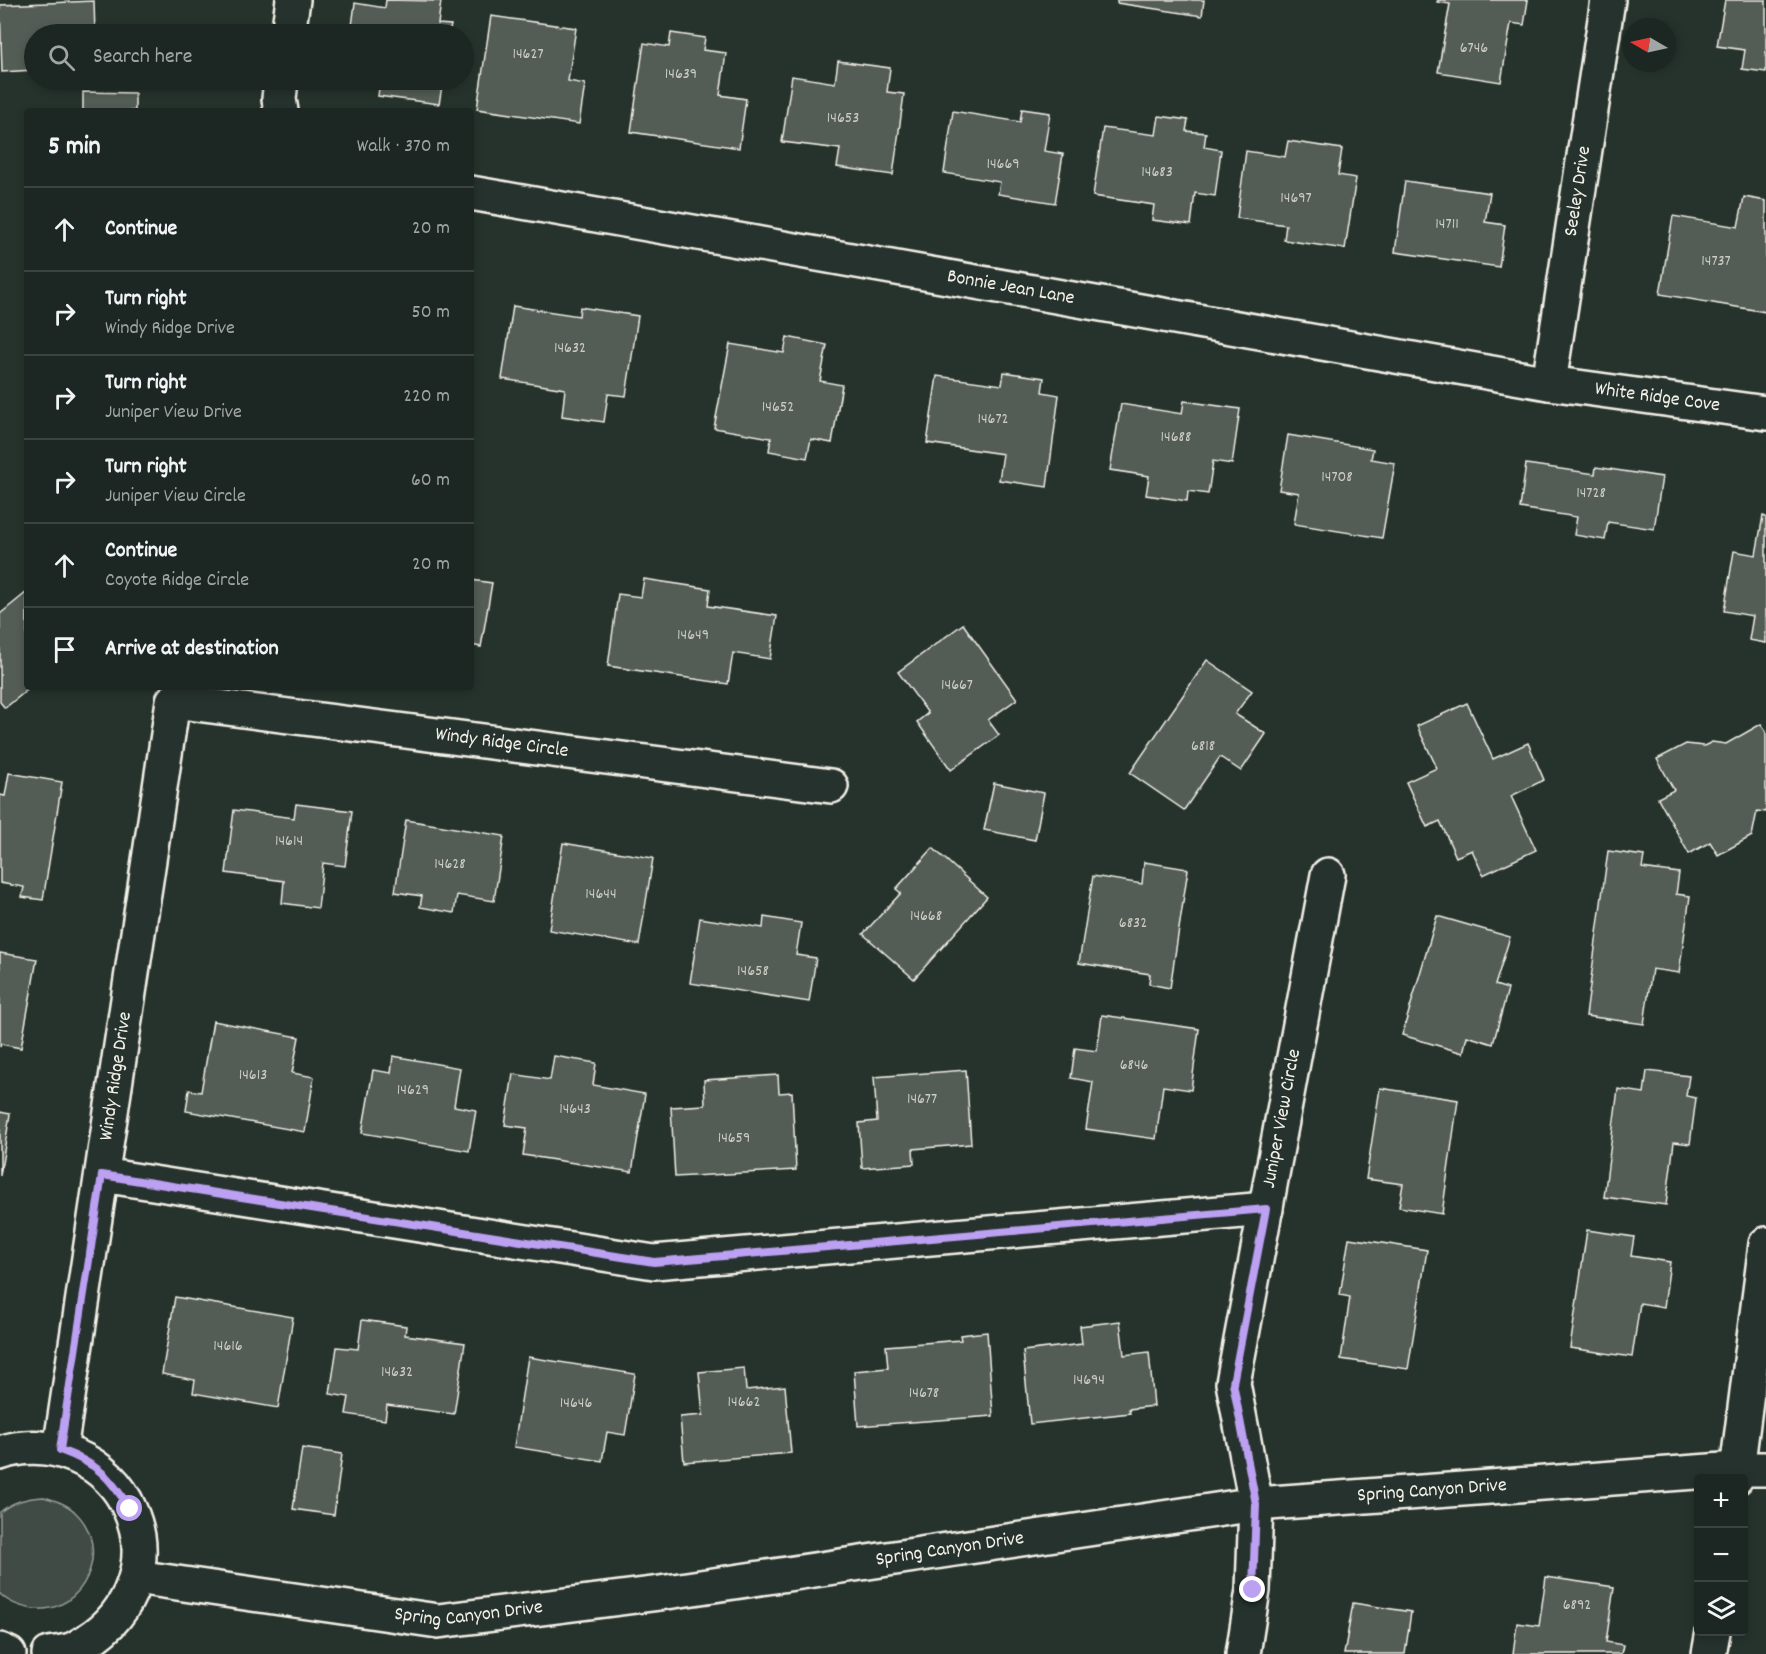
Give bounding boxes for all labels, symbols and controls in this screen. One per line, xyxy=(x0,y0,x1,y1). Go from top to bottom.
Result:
north arrow xyxy=(1622,18,1676,72)
search box xyxy=(24,24,474,90)
house number: 6746 xyxy=(1460,37,1488,60)
icon: search xyxy=(45,41,78,74)
text: Search here xyxy=(93,42,192,73)
house number: 14627 xyxy=(512,43,544,66)
house number: 14639 xyxy=(665,63,697,86)
house number: 14653 xyxy=(827,107,859,130)
text: 5 min xyxy=(48,129,101,166)
text: Walk · 370 m xyxy=(357,133,450,161)
street label: Seeley Drive xyxy=(1558,144,1599,239)
house number: 14669 xyxy=(986,153,1020,176)
house number: 14683 xyxy=(1141,161,1173,184)
house number: 14697 xyxy=(1280,187,1312,210)
icon: ahead xyxy=(48,213,81,246)
house number: 14711 xyxy=(1435,213,1459,236)
text: Continue xyxy=(105,214,177,245)
text: 20 m xyxy=(412,215,450,243)
house number: 14737 xyxy=(1701,250,1731,273)
street label: Bonnie Jean Lane xyxy=(945,263,1077,313)
text: Turn right xyxy=(105,284,187,315)
icon: right xyxy=(48,297,81,330)
text: 50 m xyxy=(412,299,450,327)
text: Windy Ridge Drive xyxy=(105,315,235,343)
house number: 14632 xyxy=(554,337,586,360)
text: Turn right xyxy=(105,368,187,399)
street label: White Ridge Cove xyxy=(1593,375,1722,421)
icon: right xyxy=(48,381,81,414)
text: 220 m xyxy=(403,383,450,411)
house number: 14652 xyxy=(762,396,794,419)
text: Juniper View Drive xyxy=(105,399,242,427)
house number: 14672 xyxy=(977,408,1009,431)
house number: 14688 xyxy=(1161,426,1191,449)
text: Turn right xyxy=(105,452,187,483)
icon: right xyxy=(48,465,81,498)
house number: 14708 xyxy=(1321,466,1353,489)
text: 60 m xyxy=(411,467,450,495)
house number: 14728 xyxy=(1576,482,1606,505)
text: Juniper View Circle xyxy=(105,483,246,511)
text: Continue xyxy=(105,536,177,567)
icon: ahead xyxy=(48,549,81,582)
text: 20 m xyxy=(412,551,450,579)
text: Coyote Ridge Circle xyxy=(105,567,249,595)
house number: 14649 xyxy=(677,624,709,647)
icon: arrive xyxy=(48,633,81,666)
text: Arrive at destination xyxy=(105,634,279,665)
house number: 14667 xyxy=(941,674,973,697)
street label: Windy Ridge Circle xyxy=(434,721,570,766)
house number: 6818 xyxy=(1191,735,1215,758)
house number: 14614 xyxy=(275,830,303,853)
house number: 14628 xyxy=(434,853,466,876)
house number: 14644 xyxy=(585,883,617,906)
house number: 14668 xyxy=(910,905,942,928)
house number: 6832 xyxy=(1119,912,1147,935)
house number: 14658 xyxy=(737,960,769,983)
street label: Windy Ridge Drive xyxy=(93,1010,140,1143)
street label: Juniper View Circle xyxy=(1256,1046,1309,1190)
house number: 6846 xyxy=(1120,1054,1149,1077)
house number: 14613 xyxy=(239,1064,267,1087)
house number: 14629 xyxy=(397,1079,429,1102)
house number: 14677 xyxy=(907,1088,937,1111)
house number: 14643 xyxy=(559,1098,591,1121)
house number: 14659 xyxy=(718,1127,750,1150)
house number: 14616 xyxy=(213,1335,243,1358)
house number: 14632 xyxy=(381,1361,413,1384)
house number: 14694 xyxy=(1073,1369,1105,1392)
house number: 14678 xyxy=(909,1382,939,1405)
house number: 14662 xyxy=(728,1391,760,1414)
house number: 14646 xyxy=(560,1392,592,1415)
street label: Spring Canyon Drive xyxy=(1356,1472,1508,1511)
map controls xyxy=(1694,1474,1748,1636)
button: + xyxy=(1694,1474,1748,1528)
route start xyxy=(116,1495,142,1521)
street label: Spring Canyon Drive xyxy=(874,1525,1026,1575)
button: − xyxy=(1694,1528,1748,1582)
route end xyxy=(1239,1576,1265,1602)
button: layers xyxy=(1694,1582,1748,1636)
street label: Spring Canyon Drive xyxy=(392,1594,545,1635)
house number: 6892 xyxy=(1563,1594,1591,1617)

